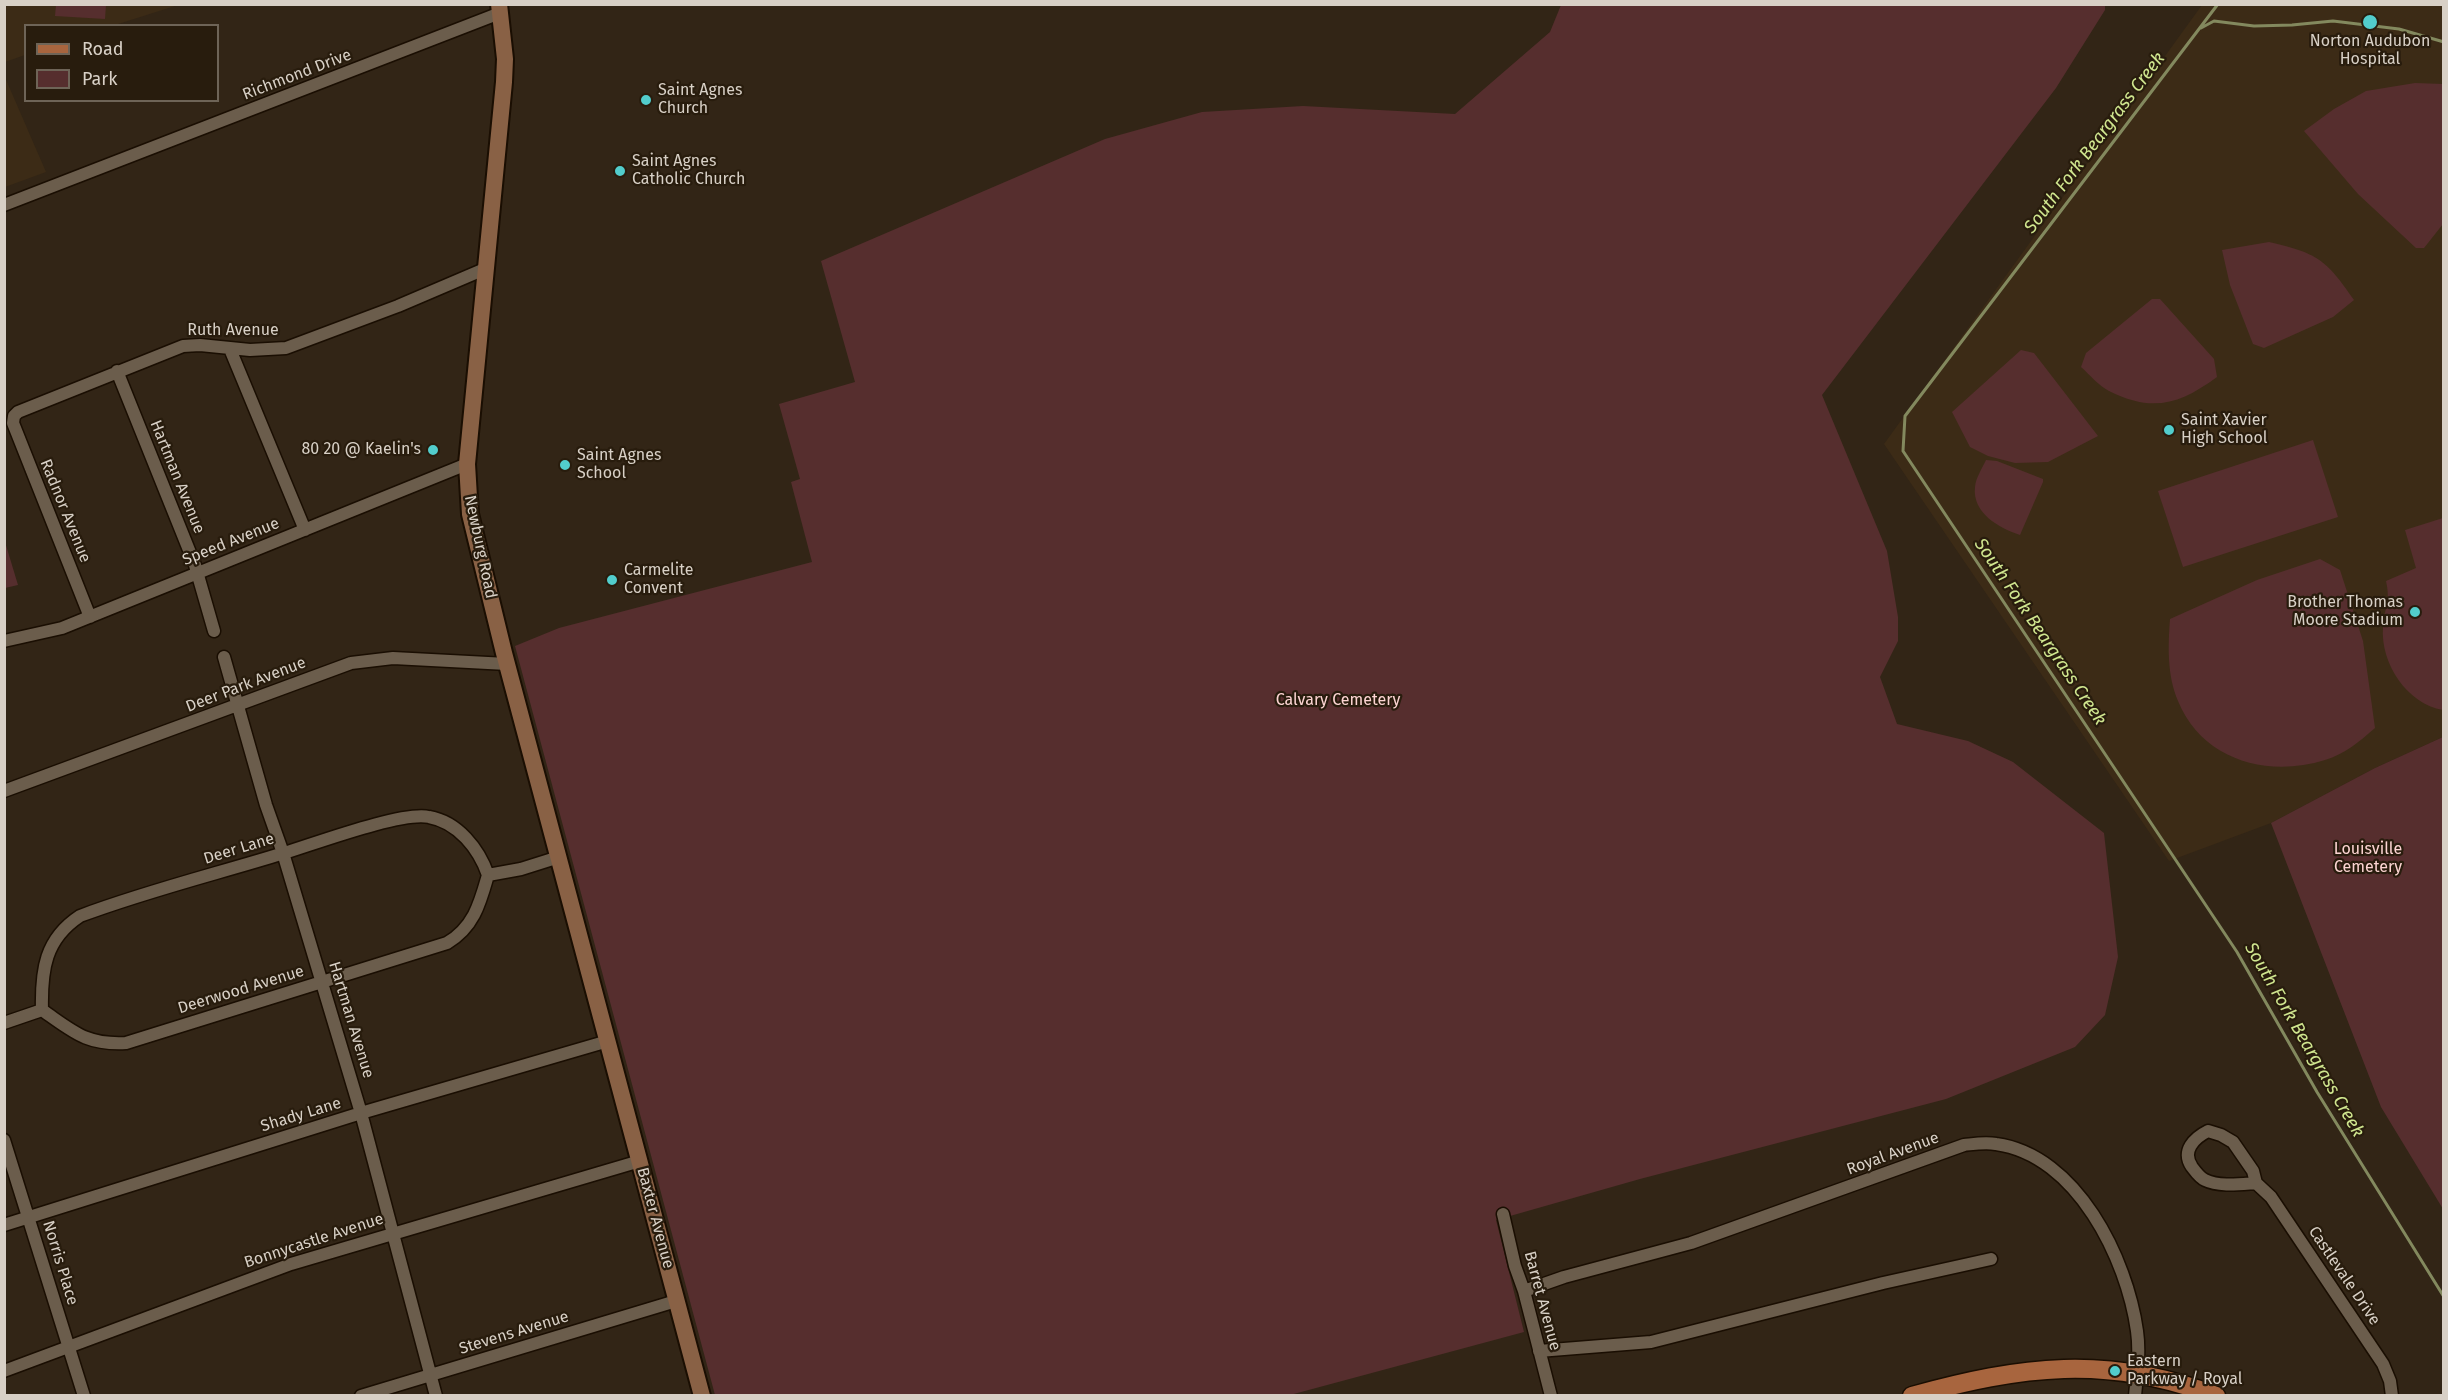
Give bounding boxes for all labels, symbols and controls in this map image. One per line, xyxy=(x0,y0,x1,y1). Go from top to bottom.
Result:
marker: Norton Audubon Hospital xyxy=(2361,13,2379,31)
legend xyxy=(24,24,219,102)
place label: Norton Audubon Hospital xyxy=(2310,32,2430,70)
text: Road xyxy=(82,38,124,60)
street label: Richmond Drive xyxy=(240,45,354,105)
water label: South Fork Beargrass Creek xyxy=(2020,48,2170,238)
text: Park xyxy=(82,68,117,90)
place label: Saint Agnes Church xyxy=(658,81,742,119)
marker: Saint Agnes Church xyxy=(639,93,653,107)
place label: Saint Agnes Catholic Church xyxy=(632,152,745,190)
marker: Saint Agnes Catholic Church xyxy=(613,164,627,178)
street label: Ruth Avenue xyxy=(187,321,279,341)
place label: Saint Xavier High School xyxy=(2181,411,2267,449)
street label: Hartman Avenue xyxy=(145,417,209,537)
marker: Saint Xavier High School xyxy=(2162,423,2176,437)
place label: 80 20 @ Kaelin's xyxy=(301,440,421,460)
marker: 80 20 @ Kaelin's xyxy=(426,443,440,457)
place label: Saint Agnes School xyxy=(577,446,661,484)
street label: Radnor Avenue xyxy=(35,456,95,566)
marker: Saint Agnes School xyxy=(558,458,572,472)
street label: Newburg Road xyxy=(460,493,500,601)
street label: Speed Avenue xyxy=(180,514,282,570)
water label: South Fork Beargrass Creek xyxy=(1969,534,2111,730)
place label: Carmelite Convent xyxy=(624,561,694,599)
marker: Carmelite Convent xyxy=(605,573,619,587)
place label: Brother Thomas Moore Stadium xyxy=(2287,593,2403,631)
marker: Brother Thomas Moore Stadium xyxy=(2408,605,2422,619)
street label: Deer Park Avenue xyxy=(183,653,309,717)
park label: Calvary Cemetery xyxy=(1276,691,1400,711)
street label: Deer Lane xyxy=(201,829,277,869)
park label: Louisville Cemetery xyxy=(2334,840,2402,878)
water label: South Fork Beargrass Creek xyxy=(2239,939,2369,1141)
street label: Hartman Avenue xyxy=(324,959,378,1081)
street label: Deerwood Avenue xyxy=(176,962,306,1018)
street label: Shady Lane xyxy=(258,1094,344,1136)
street label: Royal Avenue xyxy=(1844,1128,1942,1180)
street label: Baxter Avenue xyxy=(632,1165,678,1271)
street label: Bonnycastle Avenue xyxy=(242,1209,386,1273)
street label: Norris Place xyxy=(38,1218,82,1308)
street label: Castlevale Drive xyxy=(2304,1223,2384,1329)
street label: Barret Avenue xyxy=(1520,1249,1564,1353)
street label: Stevens Avenue xyxy=(457,1307,571,1359)
place label: Eastern Parkway / Royal xyxy=(2127,1352,2242,1390)
marker: Eastern Parkway / Royal xyxy=(2108,1364,2122,1378)

